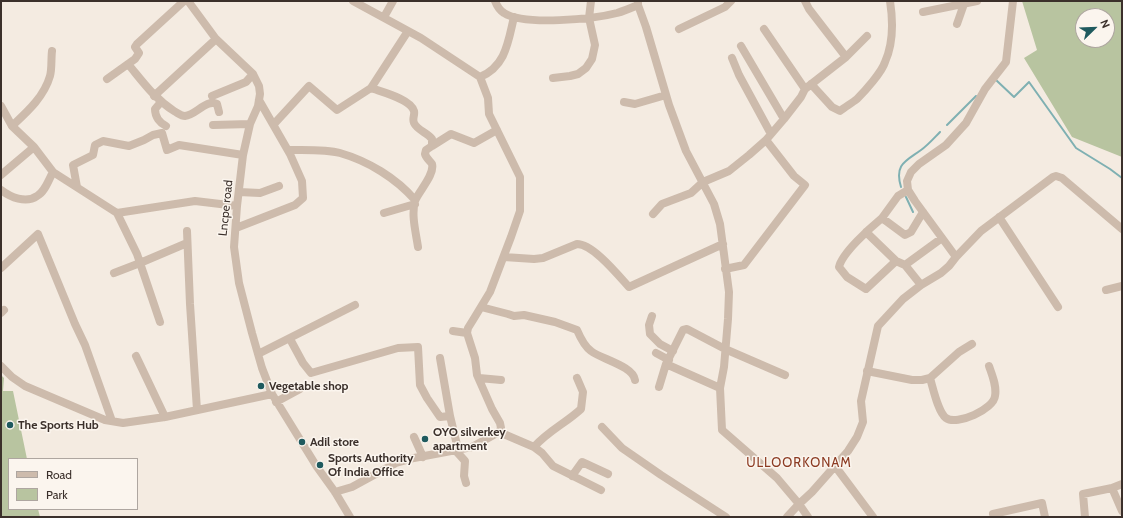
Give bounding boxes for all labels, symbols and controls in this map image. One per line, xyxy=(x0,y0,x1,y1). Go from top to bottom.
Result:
north arrow xyxy=(1075,8,1115,48)
text: N xyxy=(1097,17,1113,30)
street label: Lncpe road xyxy=(216,179,236,237)
place label: Vegetable shop xyxy=(269,379,348,393)
marker: Vegetable shop xyxy=(256,381,266,391)
place label: The Sports Hub xyxy=(18,418,99,432)
marker: The Sports Hub xyxy=(5,420,15,430)
place label: OYO silverkey apartment xyxy=(433,425,506,453)
marker: OYO silverkey apartment xyxy=(420,434,430,444)
place label: Adil store xyxy=(310,435,359,449)
marker: Adil store xyxy=(297,437,307,447)
place label: Sports Authority Of India Office xyxy=(328,451,413,479)
district label: ULLOORKONAM xyxy=(746,455,852,471)
legend xyxy=(8,458,138,510)
marker: Sports Authority Of India Office xyxy=(315,460,325,470)
text: Road xyxy=(46,467,72,482)
text: Park xyxy=(46,487,68,502)

